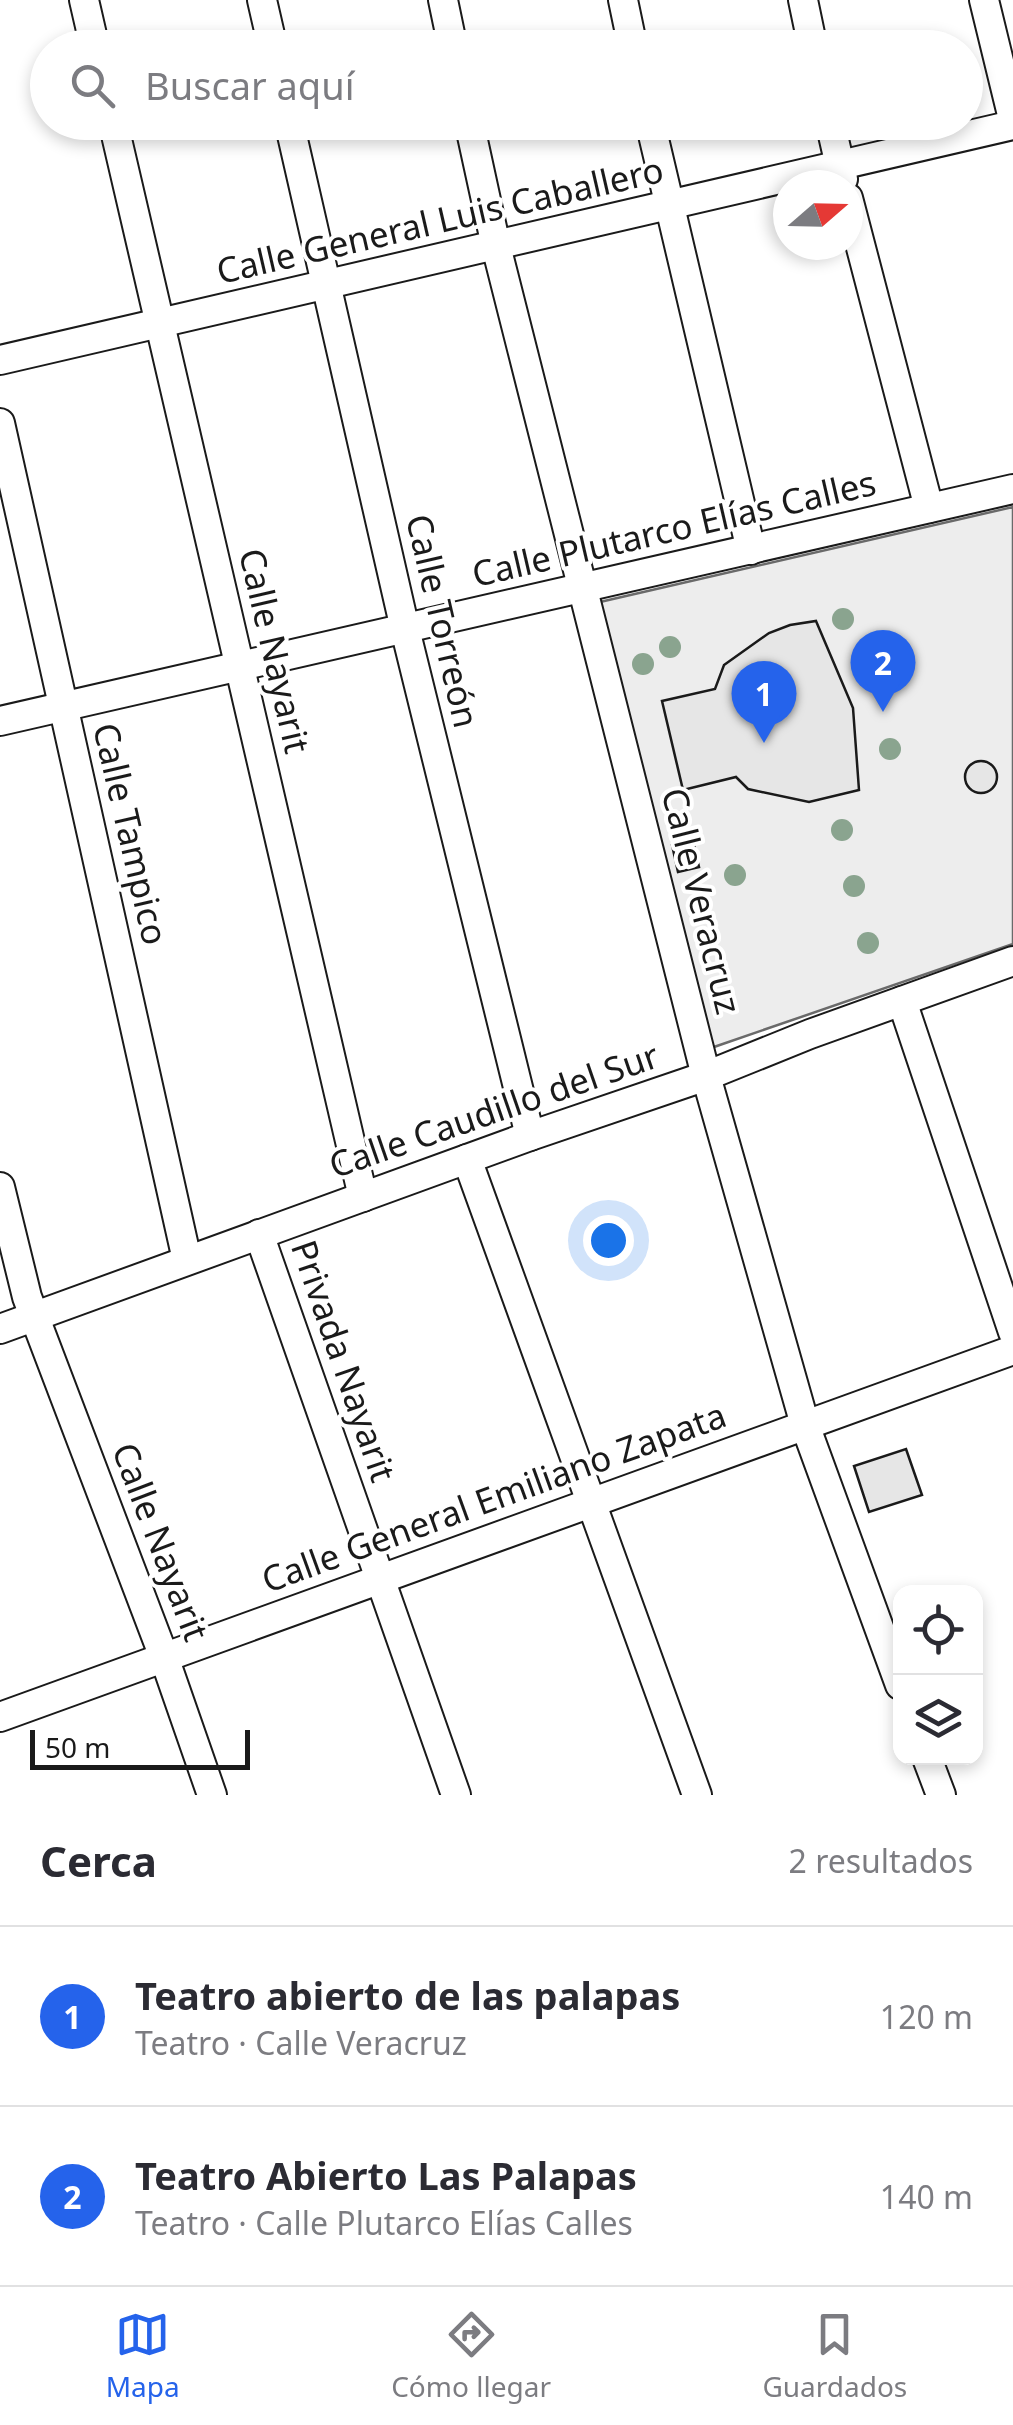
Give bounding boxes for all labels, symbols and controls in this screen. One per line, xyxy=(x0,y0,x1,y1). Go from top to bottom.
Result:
search box xyxy=(30,30,983,140)
icon: search xyxy=(65,58,120,113)
text: Buscar aquí xyxy=(145,59,355,111)
street label: Calle General Luis Caballero xyxy=(212,145,668,294)
north arrow xyxy=(773,170,863,260)
street label: Calle Plutarco Elías Calles xyxy=(467,458,880,597)
street label: Calle Torreón xyxy=(396,509,491,732)
street label: Calle Nayarit xyxy=(229,544,322,758)
pin: 2 xyxy=(850,630,916,712)
pin: 1 xyxy=(732,660,796,743)
street label: Calle Tampico xyxy=(83,718,180,949)
street label: Calle Veracruz xyxy=(652,783,753,1019)
street label: Calle Caudillo del Sur xyxy=(322,1031,665,1188)
your location xyxy=(583,1215,634,1266)
street label: Privada Nayarit xyxy=(281,1234,408,1487)
street label: Calle General Emiliano Zapata xyxy=(255,1391,732,1603)
street label: Calle Nayarit xyxy=(102,1436,221,1647)
map controls xyxy=(893,1585,983,1765)
button: locate xyxy=(893,1585,983,1675)
button: layers xyxy=(893,1675,983,1765)
scale bar xyxy=(30,1725,250,1770)
text: 50 m xyxy=(45,1728,111,1766)
text: Cerca xyxy=(40,1832,157,1889)
text: 2 resultados xyxy=(789,1839,973,1882)
text: Teatro abierto de las palapas xyxy=(135,1969,680,2021)
text: 1 xyxy=(63,1995,82,2038)
text: 120 m xyxy=(880,1995,973,2038)
text: Teatro · Calle Veracruz xyxy=(135,2021,467,2064)
text: Teatro Abierto Las Palapas xyxy=(135,2149,637,2201)
text: 2 xyxy=(63,2175,82,2218)
text: 140 m xyxy=(880,2175,973,2218)
text: Teatro · Calle Plutarco Elías Calles xyxy=(135,2201,633,2244)
tab: Mapa xyxy=(106,2307,180,2405)
tab: Cómo llegar xyxy=(391,2307,551,2405)
tab: Guardados xyxy=(762,2307,907,2405)

